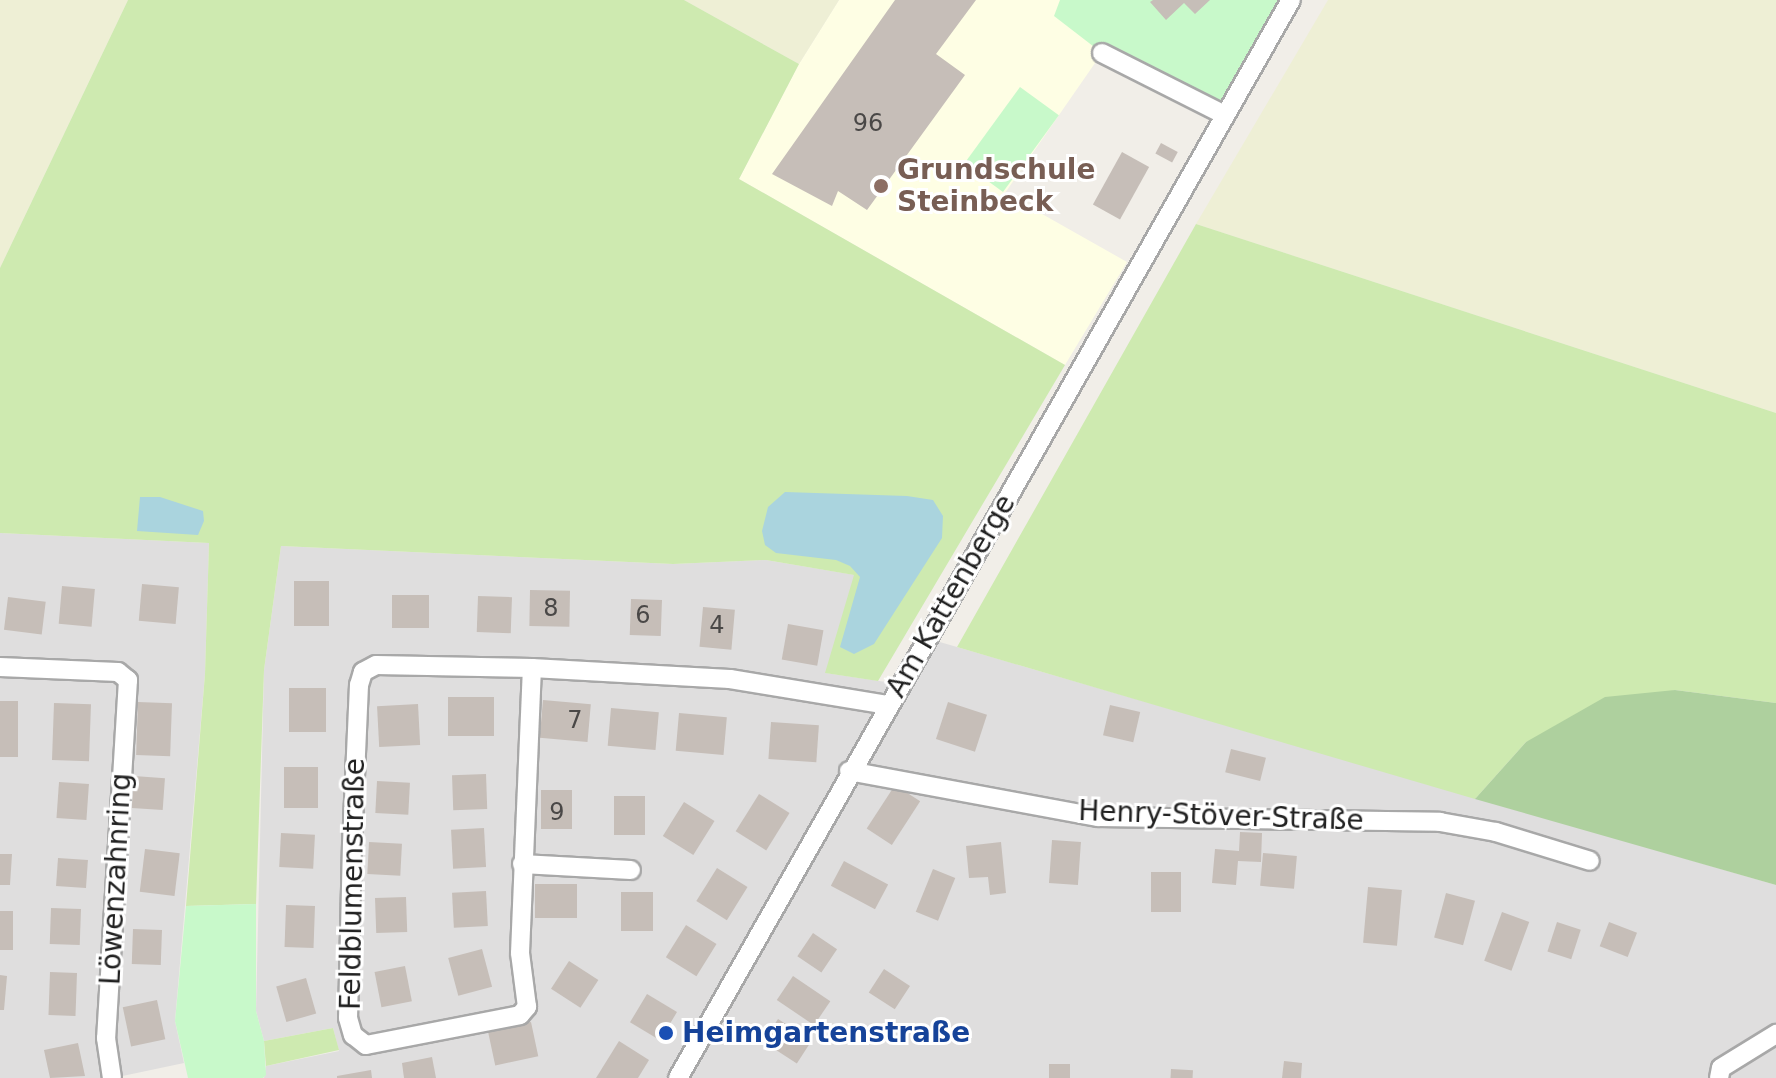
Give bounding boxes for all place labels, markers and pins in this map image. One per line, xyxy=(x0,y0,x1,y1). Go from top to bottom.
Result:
place label: Grundschule Steinbeck xyxy=(897,153,1095,219)
marker: Grundschule Steinbeck xyxy=(872,177,890,195)
place label: Heimgartenstraße xyxy=(682,1016,970,1050)
marker: Heimgartenstraße xyxy=(657,1024,675,1042)

